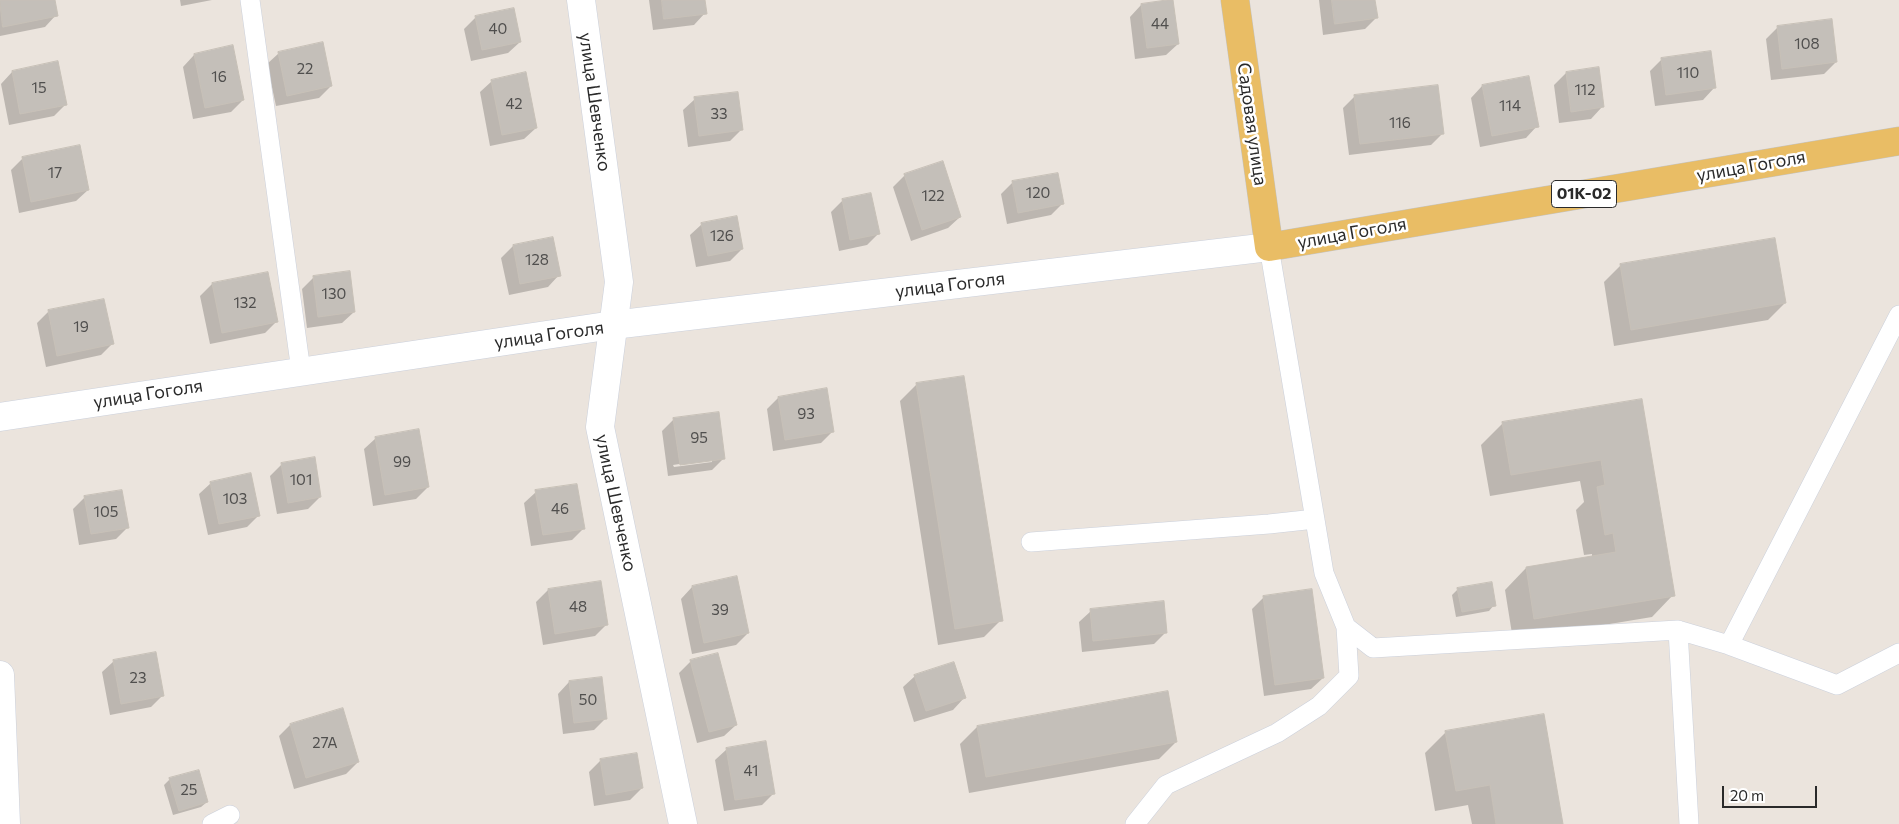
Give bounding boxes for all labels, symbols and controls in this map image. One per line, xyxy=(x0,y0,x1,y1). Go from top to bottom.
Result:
house number: 44 xyxy=(1151,15,1169,33)
house number: 40 xyxy=(489,20,507,38)
street label: улица Шевченко xyxy=(575,31,615,173)
house number: 108 xyxy=(1794,35,1820,53)
house number: 22 xyxy=(297,60,313,78)
street label: Садовая улица xyxy=(1233,61,1271,187)
house number: 110 xyxy=(1677,64,1699,82)
house number: 16 xyxy=(211,68,227,86)
house number: 15 xyxy=(31,79,47,97)
house number: 112 xyxy=(1574,81,1596,99)
house number: 42 xyxy=(505,95,523,113)
house number: 114 xyxy=(1499,97,1521,115)
house number: 33 xyxy=(710,105,728,123)
house number: 116 xyxy=(1389,114,1411,132)
street label: улица Гоголя xyxy=(1695,146,1807,186)
house number: 17 xyxy=(48,164,62,182)
road number: 01К-02 xyxy=(1552,180,1616,208)
house number: 120 xyxy=(1026,184,1050,202)
house number: 122 xyxy=(921,187,945,205)
street label: улица Гоголя xyxy=(1296,213,1408,253)
house number: 126 xyxy=(710,227,734,245)
house number: 128 xyxy=(525,251,549,269)
street label: улица Гоголя xyxy=(894,268,1006,302)
house number: 130 xyxy=(322,285,346,303)
house number: 132 xyxy=(233,294,257,312)
street label: улица Гоголя xyxy=(493,317,605,353)
house number: 19 xyxy=(73,318,89,336)
street label: улица Гоголя xyxy=(92,375,204,413)
house number: 93 xyxy=(797,405,815,423)
house number: 95 xyxy=(690,429,708,447)
street label: улица Шевченко xyxy=(591,432,641,574)
house number: 99 xyxy=(393,453,411,471)
house number: 101 xyxy=(290,471,312,489)
house number: 103 xyxy=(223,490,247,508)
house number: 46 xyxy=(551,500,569,518)
house number: 105 xyxy=(94,503,118,521)
house number: 48 xyxy=(569,598,587,616)
house number: 39 xyxy=(711,601,729,619)
house number: 23 xyxy=(130,669,146,687)
house number: 50 xyxy=(579,691,597,709)
house number: 27А xyxy=(312,734,338,752)
house number: 41 xyxy=(744,762,758,780)
scale bar xyxy=(1724,776,1819,808)
house number: 25 xyxy=(181,781,197,799)
text: 20 m xyxy=(1730,786,1764,804)

